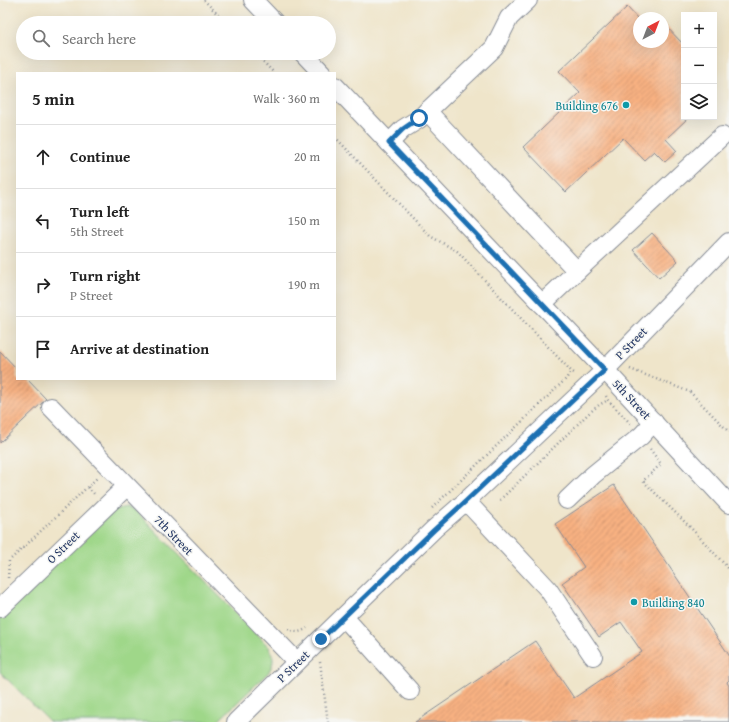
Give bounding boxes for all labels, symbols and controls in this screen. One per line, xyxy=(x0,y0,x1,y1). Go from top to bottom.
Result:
north arrow xyxy=(633,12,669,48)
map controls xyxy=(681,12,717,120)
button: + xyxy=(681,12,717,48)
search box xyxy=(16,16,336,60)
icon: search xyxy=(30,27,52,49)
text: Search here xyxy=(62,28,136,49)
button: − xyxy=(681,48,717,84)
button: layers xyxy=(681,84,717,120)
text: 5 min xyxy=(32,86,74,111)
text: Walk · 360 m xyxy=(253,89,320,108)
place label: Building 676 xyxy=(556,97,618,114)
marker: Building 676 xyxy=(621,100,631,110)
route start xyxy=(410,109,428,127)
icon: ahead xyxy=(32,146,54,168)
text: Continue xyxy=(70,146,131,167)
text: 20 m xyxy=(294,147,320,166)
text: Turn left xyxy=(70,201,129,222)
icon: left xyxy=(32,210,54,232)
text: 150 m xyxy=(288,211,320,230)
text: 5th Street xyxy=(70,222,124,241)
text: Turn right xyxy=(70,265,141,286)
icon: right xyxy=(32,274,54,296)
text: 190 m xyxy=(288,275,320,294)
text: P Street xyxy=(70,286,113,305)
street label: P Street xyxy=(611,322,651,363)
icon: arrive xyxy=(32,338,54,360)
text: Arrive at destination xyxy=(70,338,209,359)
street label: 5th Street xyxy=(609,375,656,424)
street label: 7th Street xyxy=(151,511,198,559)
street label: O Street xyxy=(43,526,84,567)
place label: Building 840 xyxy=(642,594,705,611)
marker: Building 840 xyxy=(629,597,639,607)
route end xyxy=(312,630,330,648)
street label: P Street xyxy=(273,646,314,686)

